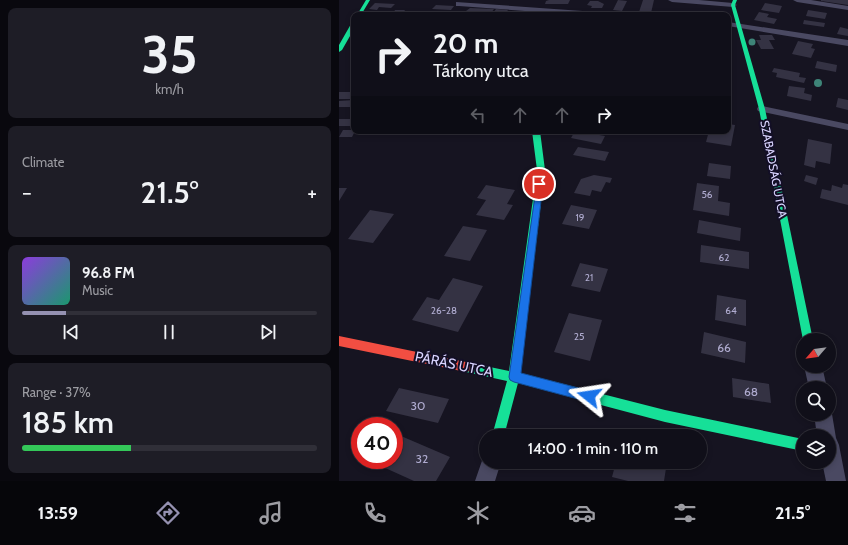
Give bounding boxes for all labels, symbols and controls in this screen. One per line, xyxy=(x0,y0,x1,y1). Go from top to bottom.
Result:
text: 35 xyxy=(142,23,197,86)
text: 20 m xyxy=(433,26,498,60)
icon: right xyxy=(367,28,419,80)
text: Tárkony utca xyxy=(433,60,529,82)
text: km/h xyxy=(155,81,184,97)
icon: left xyxy=(467,104,489,126)
icon: ahead xyxy=(509,104,531,126)
icon: ahead xyxy=(551,104,573,126)
icon: right xyxy=(593,104,615,126)
street label: SZABADSÁG UTCA xyxy=(757,119,791,220)
text: Climate xyxy=(22,154,64,170)
pin xyxy=(522,167,556,201)
icon: arrive xyxy=(528,173,550,195)
text: 21.5° xyxy=(141,174,198,211)
text: − xyxy=(22,179,32,206)
text: + xyxy=(307,179,317,206)
house number: 56 xyxy=(701,188,713,201)
house number: 19 xyxy=(576,211,585,224)
house number: 62 xyxy=(719,251,729,264)
text: 96.8 FM xyxy=(82,264,135,282)
house number: 21 xyxy=(585,271,593,284)
text: Music xyxy=(82,282,113,298)
house number: 26-28 xyxy=(431,304,457,317)
house number: 64 xyxy=(725,304,737,317)
icon: previous xyxy=(60,321,82,343)
icon: pause xyxy=(158,321,180,343)
icon: next xyxy=(257,321,279,343)
house number: 25 xyxy=(574,330,584,343)
north arrow xyxy=(796,333,836,373)
map controls xyxy=(796,333,836,469)
house number: 66 xyxy=(717,340,731,355)
street label: PÁRÁS UTCA xyxy=(413,347,495,381)
position arrow xyxy=(568,375,610,417)
button: search xyxy=(796,381,836,421)
text: Range · 37% xyxy=(22,384,91,400)
house number: 68 xyxy=(744,384,758,399)
house number: 30 xyxy=(411,398,425,413)
text: 185 km xyxy=(22,404,114,441)
speed limit sign: 40 xyxy=(351,417,403,469)
button: layers xyxy=(796,429,836,469)
text: 14:00 · 1 min · 110 m xyxy=(528,440,658,458)
house number: 32 xyxy=(416,451,428,466)
icon: directions xyxy=(154,499,182,527)
icon: music xyxy=(257,499,285,527)
icon: phone xyxy=(361,499,389,527)
icon: climate xyxy=(464,499,492,527)
icon: car xyxy=(568,499,596,527)
icon: filters xyxy=(671,499,699,527)
text: 13:59 xyxy=(38,502,78,524)
text: 21.5° xyxy=(775,502,810,524)

